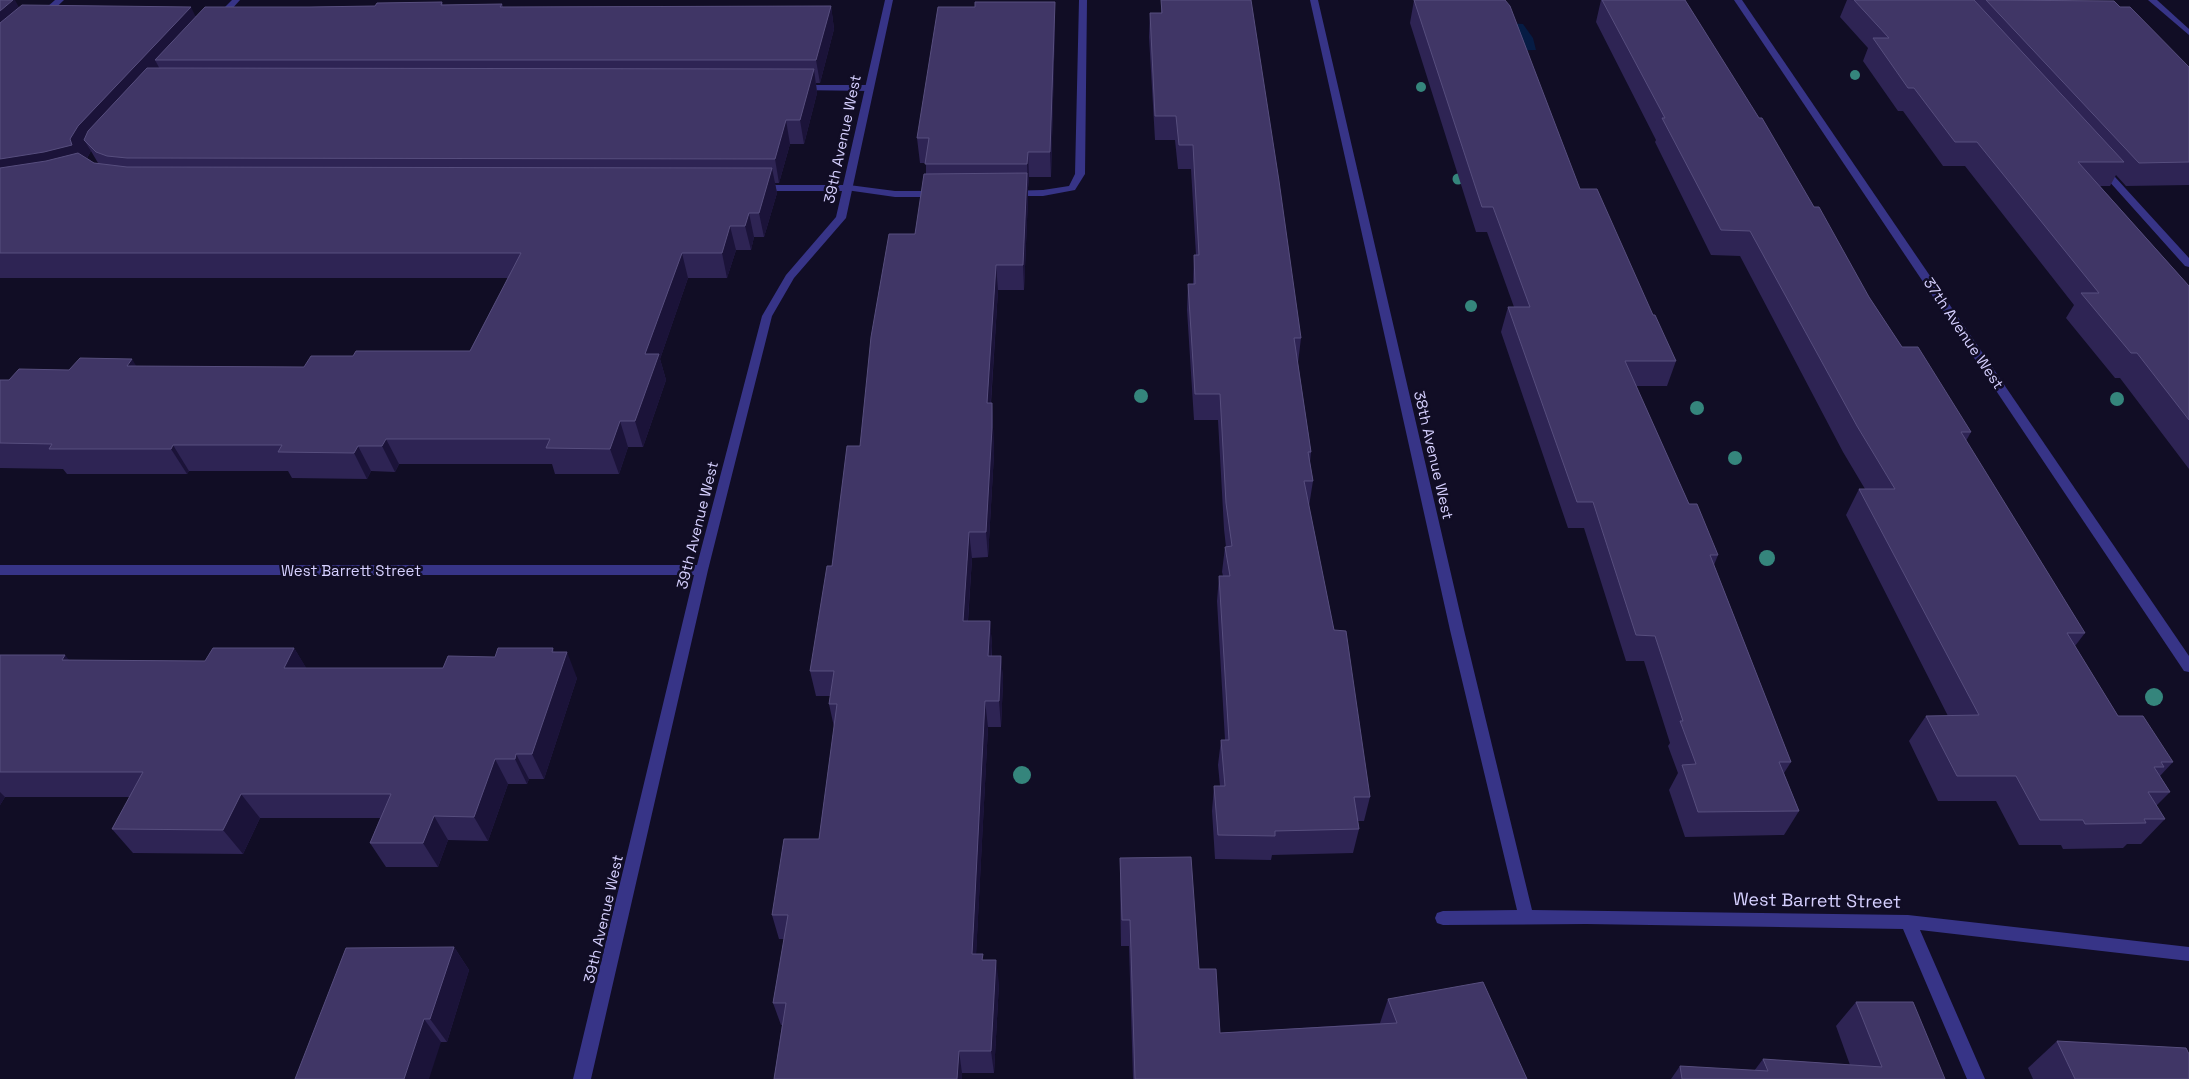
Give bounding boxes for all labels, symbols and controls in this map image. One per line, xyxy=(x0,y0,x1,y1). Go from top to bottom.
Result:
street label: 39th Avenue West xyxy=(819,73,865,205)
street label: 37th Avenue West xyxy=(1920,274,2008,392)
street label: 38th Avenue West xyxy=(1410,389,1458,521)
street label: 39th Avenue West xyxy=(672,459,722,591)
street label: West Barrett Street xyxy=(281,561,421,580)
street label: 39th Avenue West xyxy=(579,853,627,985)
street label: West Barrett Street xyxy=(1733,887,1901,913)

